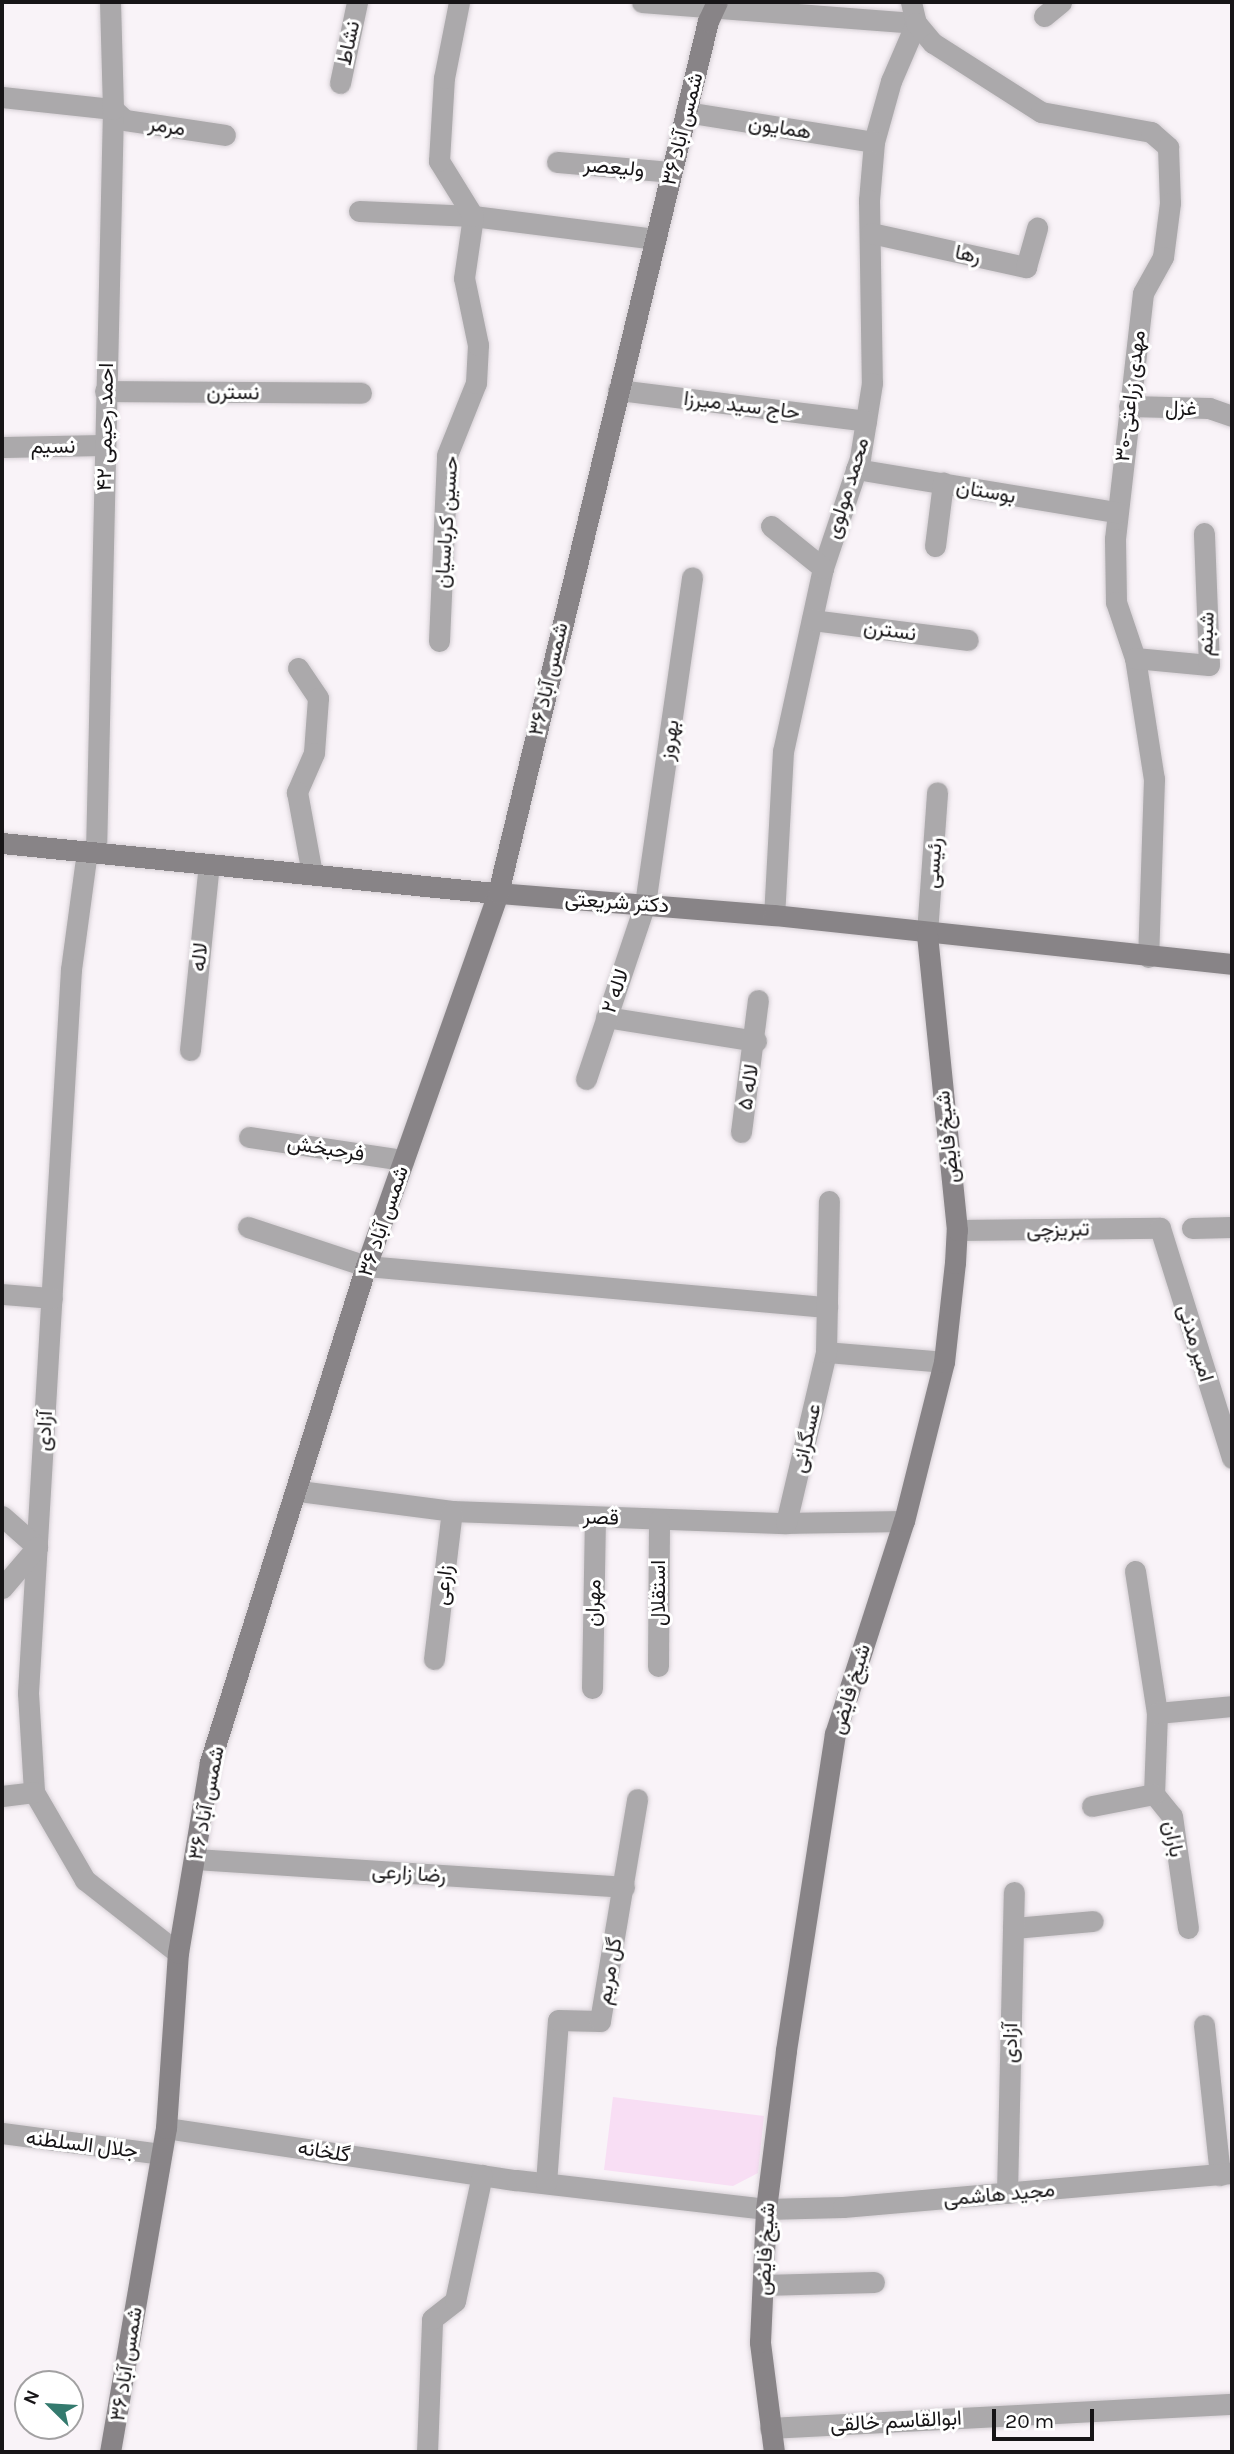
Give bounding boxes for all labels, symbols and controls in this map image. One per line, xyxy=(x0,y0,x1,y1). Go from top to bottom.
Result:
street label: نشاط xyxy=(331,18,365,68)
street label: شمس آباد ۳۶ xyxy=(656,70,708,188)
street label: همایون xyxy=(747,110,813,144)
street label: مرمر xyxy=(147,111,187,141)
street label: ولیعصر xyxy=(582,152,646,182)
street label: رها xyxy=(953,239,983,269)
street label: ۳۰-مهدی زراعتی xyxy=(1109,329,1151,463)
street label: ۴۲ احمد رحیمی xyxy=(91,363,119,491)
street label: نسترن xyxy=(206,379,260,405)
street label: حاج سید میرزا xyxy=(682,385,802,425)
street label: غزل xyxy=(1165,395,1197,421)
street label: نسیم xyxy=(30,433,76,459)
street label: محمد مولوی xyxy=(820,434,874,542)
street label: حسین کرباسیان xyxy=(429,455,463,589)
street label: بوستان xyxy=(954,473,1018,509)
street label: شبنم xyxy=(1193,611,1219,657)
street label: نسترن xyxy=(862,614,918,646)
street label: شمس آباد ۳۶ xyxy=(523,620,573,738)
street label: بهروز xyxy=(654,718,684,762)
street label: رئیسی xyxy=(919,837,947,889)
street label: دکتر شریعتی xyxy=(564,886,670,918)
street label: لاله xyxy=(185,941,213,973)
street label: لاله ۲ xyxy=(596,966,634,1016)
street label: لاله ۵ xyxy=(732,1062,764,1112)
street label: شیخ فایض xyxy=(930,1089,964,1185)
street label: فرحبخش xyxy=(286,1129,366,1167)
street label: شمس آباد ۳۶ xyxy=(352,1162,414,1280)
street label: تبریزچی xyxy=(1026,1216,1090,1242)
street label: امیر مدنی xyxy=(1172,1301,1220,1385)
street label: عسگرانی xyxy=(786,1401,826,1475)
street label: آزادی xyxy=(30,1410,58,1452)
street label: قصر xyxy=(582,1503,620,1531)
street label: استقلال xyxy=(645,1560,671,1626)
street label: زارعی xyxy=(428,1563,458,1607)
street label: مهران xyxy=(580,1579,606,1627)
street label: شیخ فایض xyxy=(824,1641,876,1737)
street label: شمس آباد ۳۶ xyxy=(183,1744,229,1862)
street label: باران xyxy=(1158,1819,1190,1859)
street label: رضا زارعی xyxy=(371,1858,447,1888)
street label: گل مریم xyxy=(591,1936,627,2006)
street label: آزادی xyxy=(997,2023,1023,2063)
street label: جلال السلطنه xyxy=(25,2125,139,2163)
street label: گلخانه xyxy=(296,2134,352,2168)
street label: مجید هاشمی xyxy=(942,2177,1056,2211)
street label: شیخ فایض xyxy=(750,2202,780,2296)
street label: شمس آباد ۳۶ xyxy=(105,2305,147,2423)
north arrow xyxy=(14,2370,84,2440)
text: N xyxy=(19,2387,44,2408)
scale bar xyxy=(996,2394,1098,2438)
street label: ابوالقاسم خالقی xyxy=(830,2405,962,2437)
text: 20 m xyxy=(1005,2409,1054,2433)

